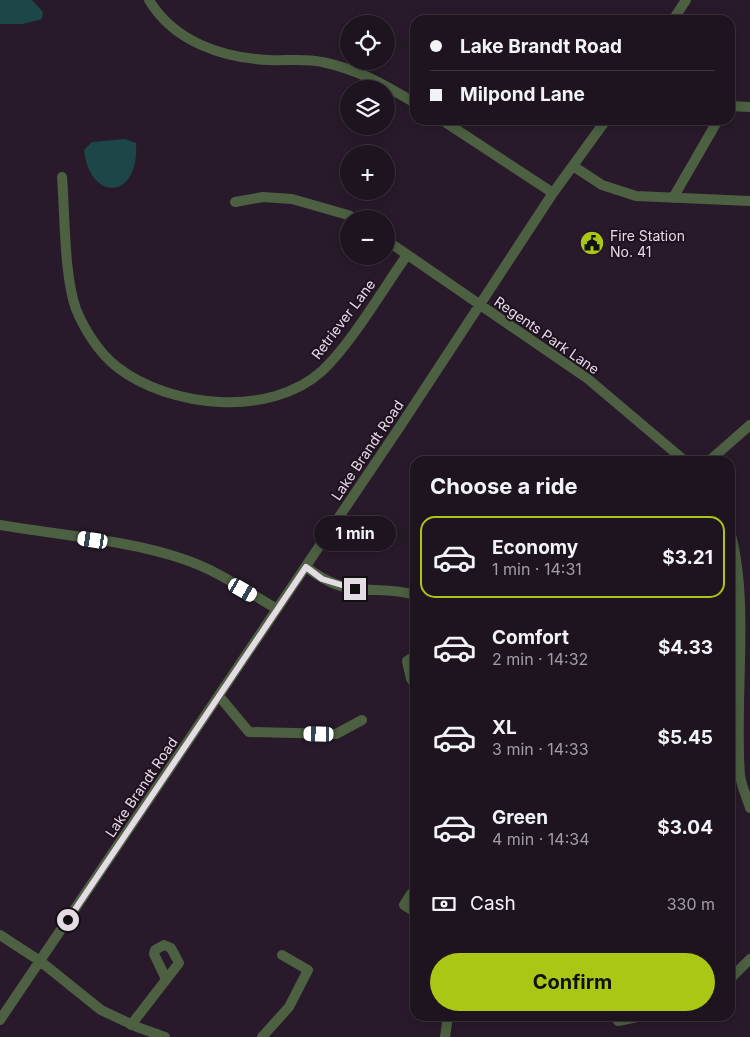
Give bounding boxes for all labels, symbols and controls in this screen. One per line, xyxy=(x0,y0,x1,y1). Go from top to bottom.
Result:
map controls xyxy=(340,15,395,265)
button: locate xyxy=(340,15,395,70)
text: Lake Brandt Road xyxy=(460,35,622,58)
button: layers xyxy=(340,80,395,135)
text: Milpond Lane xyxy=(460,83,585,106)
button: + xyxy=(340,145,395,200)
button: − xyxy=(340,210,395,265)
place label: Fire Station No. 41 xyxy=(610,227,685,260)
public building icon: Fire Station No. 41 xyxy=(579,230,605,256)
street label: Retriever Lane xyxy=(307,276,379,362)
street label: Regents Park Lane xyxy=(491,293,603,377)
street label: Lake Brandt Road xyxy=(327,397,407,503)
text: Choose a ride xyxy=(430,473,578,499)
callout: 1 min xyxy=(314,516,396,552)
text: 1 min xyxy=(335,523,375,543)
car xyxy=(77,530,108,550)
icon: car xyxy=(432,535,477,580)
text: Economy xyxy=(492,536,578,559)
text: $3.21 xyxy=(662,546,713,569)
text: 1 min · 14:31 xyxy=(492,559,582,579)
car xyxy=(226,576,259,604)
route end xyxy=(344,578,366,600)
icon: car xyxy=(432,625,477,670)
text: Comfort xyxy=(492,626,569,649)
text: $4.33 xyxy=(658,636,713,659)
text: 2 min · 14:32 xyxy=(492,649,588,669)
icon: car xyxy=(432,715,477,760)
text: XL xyxy=(492,716,517,739)
car xyxy=(303,726,334,742)
text: $5.45 xyxy=(658,726,713,749)
street label: Lake Brandt Road xyxy=(101,734,181,840)
text: 3 min · 14:33 xyxy=(492,739,589,759)
icon: car xyxy=(432,805,477,850)
text: Green xyxy=(492,806,548,829)
text: $3.04 xyxy=(657,816,713,839)
text: 4 min · 14:34 xyxy=(492,829,589,849)
icon: cash xyxy=(430,890,458,918)
text: Cash xyxy=(470,892,516,915)
text: 330 m xyxy=(667,894,715,914)
route start xyxy=(57,909,79,931)
button: Confirm xyxy=(430,953,715,1011)

